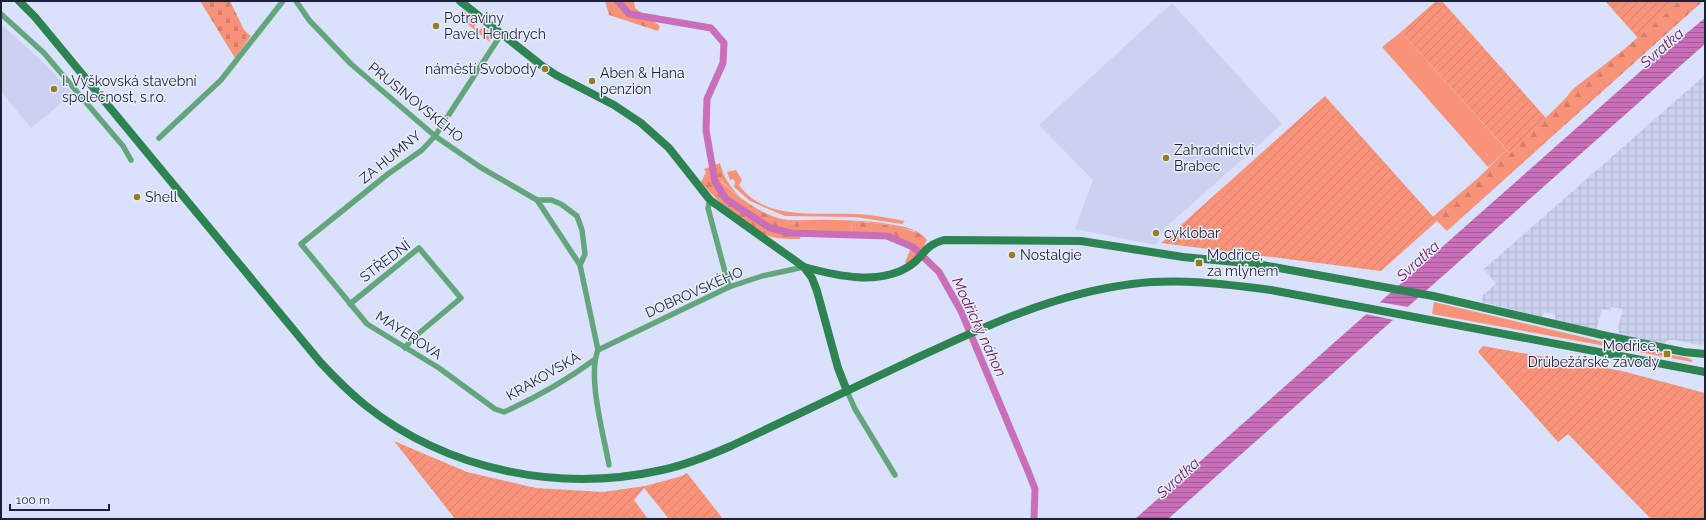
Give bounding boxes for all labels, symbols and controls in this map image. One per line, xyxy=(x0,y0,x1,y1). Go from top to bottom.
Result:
place label: Potraviny Pavel Hendrych xyxy=(444,10,546,42)
marker: Potraviny Pavel Hendrych xyxy=(431,21,441,31)
water label: Svratka xyxy=(1636,24,1687,72)
street label: PRUSINOVSKÉHO xyxy=(365,58,467,145)
place label: náměstí Svobody xyxy=(425,61,537,77)
marker: náměstí Svobody xyxy=(540,64,550,74)
place label: Aben & Hana penzion xyxy=(600,65,685,97)
place label: I. Vyškovská stavební společnost, s.r.o. xyxy=(62,73,198,105)
marker: Aben & Hana penzion xyxy=(587,76,597,86)
marker: I. Vyškovská stavební společnost, s.r.o. xyxy=(49,84,59,94)
street label: ZA HUMNY xyxy=(356,127,424,187)
place label: Zahradnictví Brabec xyxy=(1174,142,1255,174)
marker: Zahradnictví Brabec xyxy=(1161,153,1171,163)
place label: Shell xyxy=(145,189,178,205)
marker: Shell xyxy=(132,192,142,202)
place label: cyklobar xyxy=(1164,225,1220,241)
marker: cyklobar xyxy=(1151,228,1161,238)
street label: STŘEDNÍ xyxy=(355,235,414,285)
water label: Svratka xyxy=(1392,237,1443,286)
place label: Nostalgie xyxy=(1020,247,1082,263)
place label: Modřice, za mlýnem xyxy=(1207,247,1278,279)
marker: Nostalgie xyxy=(1007,250,1017,260)
marker: Modřice, za mlýnem xyxy=(1194,258,1204,268)
street label: DOBROVSKÉHO xyxy=(642,262,745,321)
water label: Modřický náhon xyxy=(948,274,1010,380)
street label: MAYEROVA xyxy=(373,308,446,363)
place label: Modřice, Drůbežářské závody xyxy=(1528,338,1659,370)
street label: KRAKOVSKÁ xyxy=(503,347,583,404)
marker: Modřice, Drůbežářské závody xyxy=(1662,349,1672,359)
water label: Svratka xyxy=(1152,454,1203,503)
scale bar xyxy=(10,486,109,512)
text: 100 m xyxy=(16,493,50,507)

